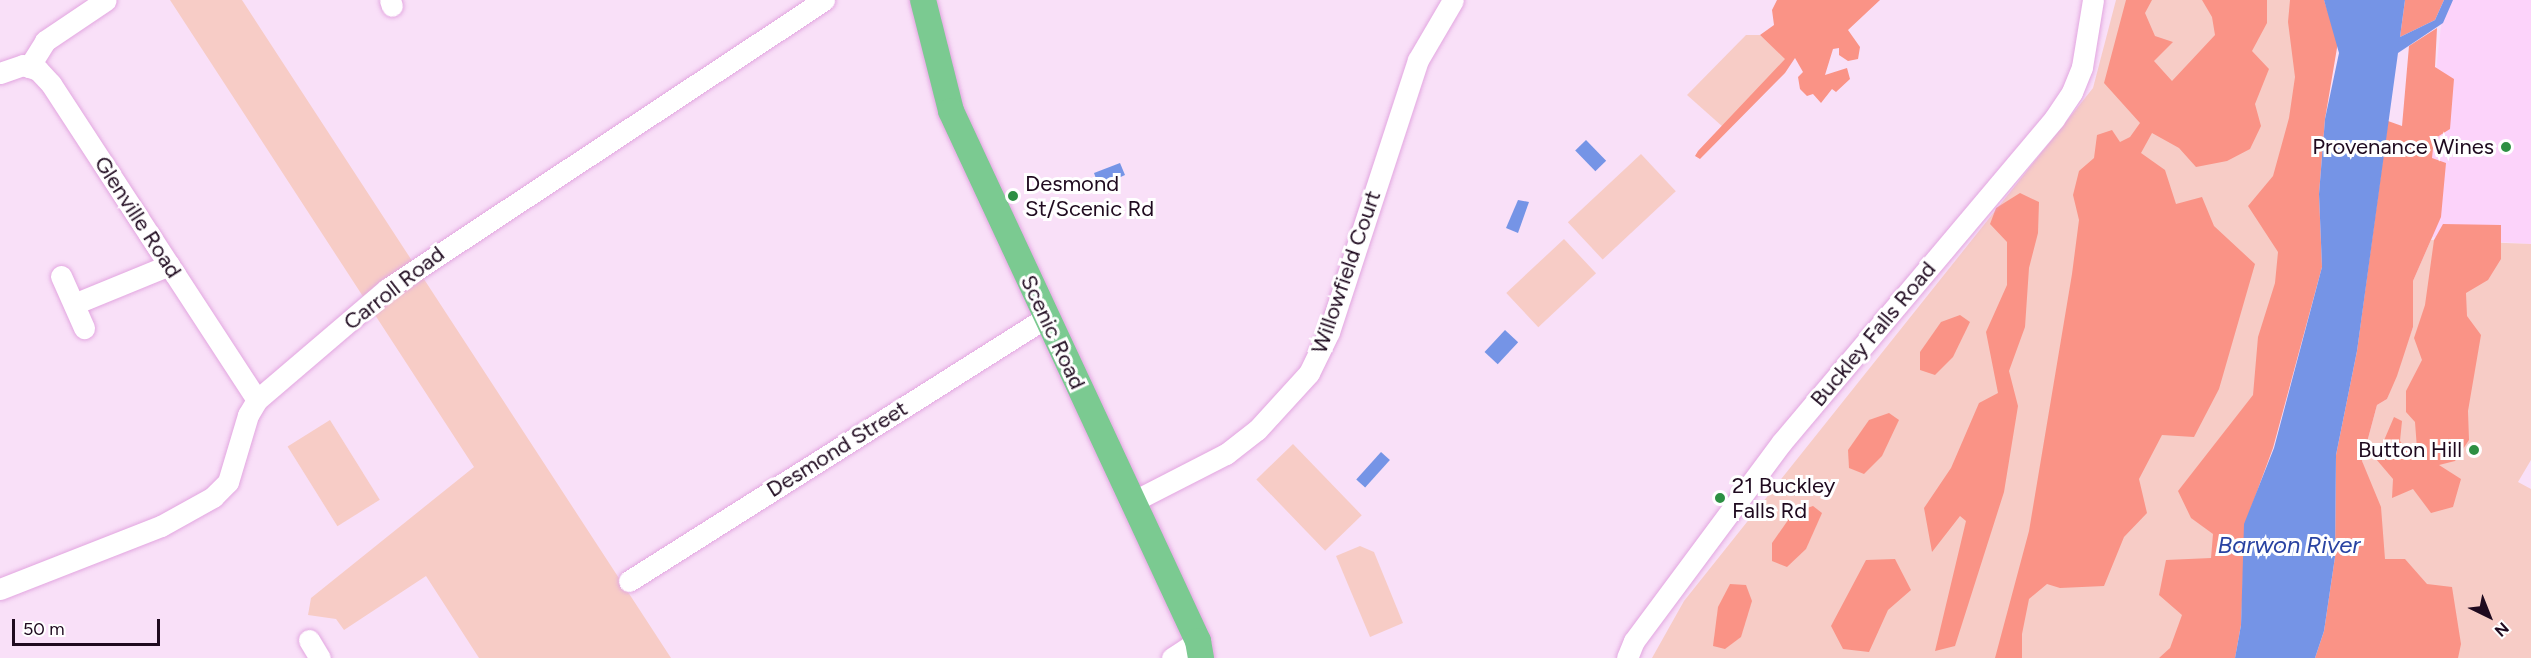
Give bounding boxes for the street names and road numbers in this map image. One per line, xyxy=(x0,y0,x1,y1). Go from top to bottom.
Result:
street label: Glenville Road xyxy=(89,151,187,283)
street label: Willowfield Court xyxy=(1306,187,1386,357)
street label: Carroll Road xyxy=(338,241,450,335)
street label: Buckley Falls Road xyxy=(1805,256,1941,412)
street label: Scenic Road xyxy=(1015,271,1091,393)
street label: Desmond Street xyxy=(762,395,912,503)

